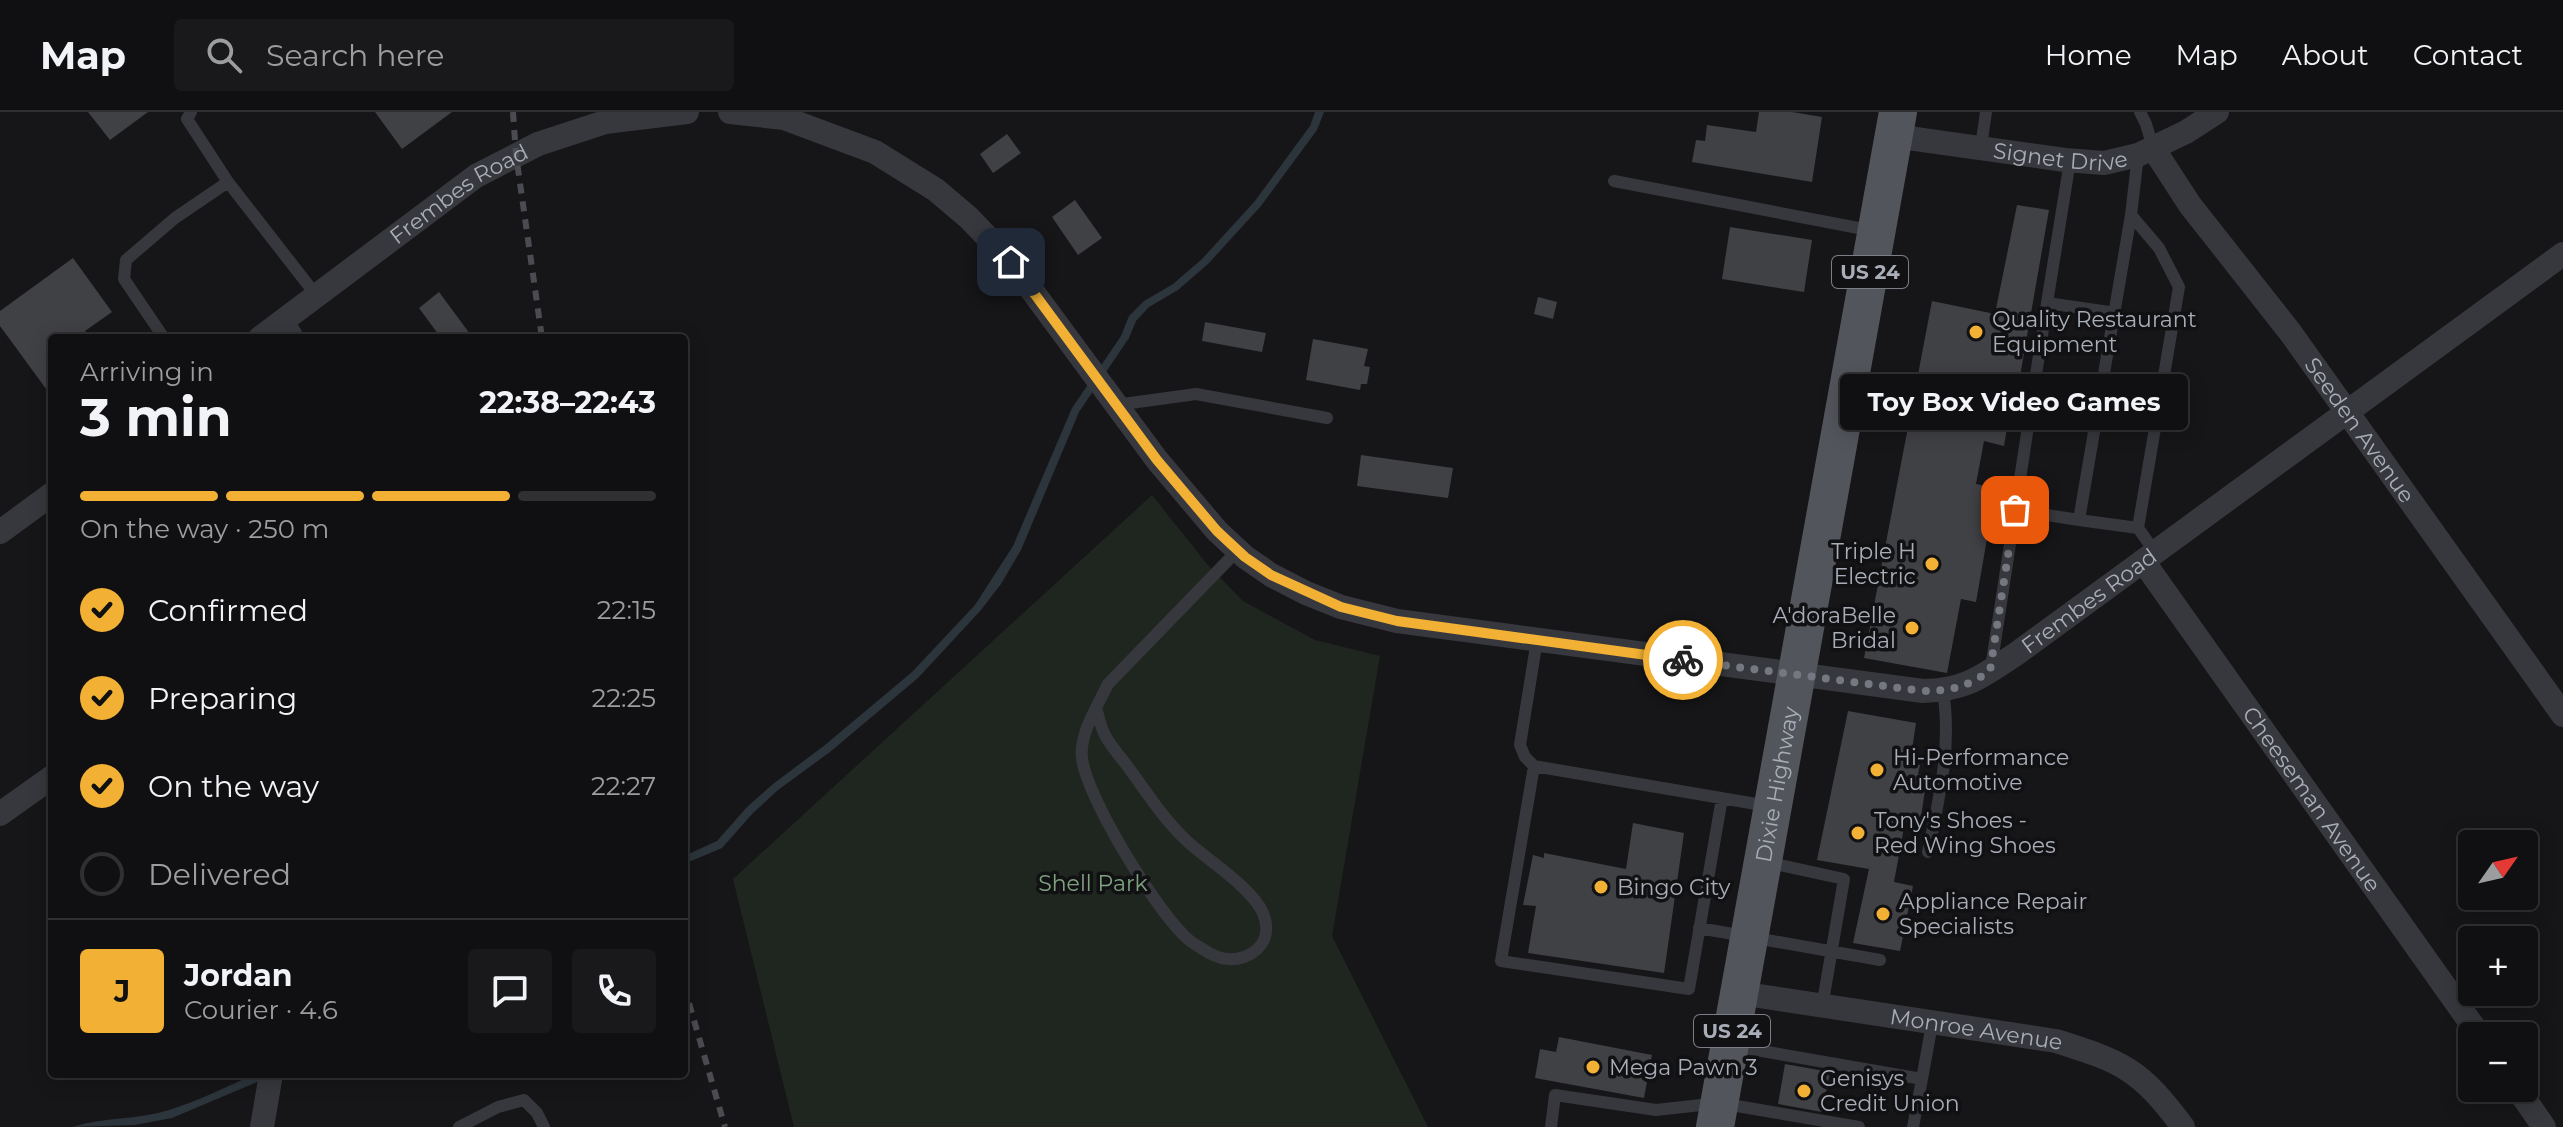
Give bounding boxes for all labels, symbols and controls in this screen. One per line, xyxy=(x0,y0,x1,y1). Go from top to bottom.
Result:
search box xyxy=(174,19,734,91)
text: Map xyxy=(40,32,126,79)
icon: search xyxy=(202,33,246,77)
text: Search here xyxy=(266,37,444,74)
text: Home xyxy=(2045,38,2132,72)
text: Map xyxy=(2176,38,2238,72)
text: About xyxy=(2282,38,2369,72)
text: Contact xyxy=(2413,38,2523,72)
street label: Signet Drive xyxy=(1992,137,2130,176)
street label: Frembes Road xyxy=(384,138,532,250)
pin xyxy=(977,228,1045,296)
icon: home xyxy=(989,240,1033,284)
road number: US 24 xyxy=(1832,256,1908,288)
place label: Quality Restaurant Equipment xyxy=(1992,306,2197,358)
marker: Quality Restaurant Equipment xyxy=(1967,323,1985,341)
street label: Seeden Avenue xyxy=(2299,352,2421,508)
text: Arriving in xyxy=(80,356,214,388)
callout: Toy Box Video Games xyxy=(1841,374,2189,430)
text: 22:38–22:43 xyxy=(479,384,656,421)
text: 3 min xyxy=(80,386,232,449)
text: Toy Box Video Games xyxy=(1867,386,2161,418)
pin xyxy=(1981,476,2049,544)
icon: bag xyxy=(1993,488,2037,532)
text: On the way · 250 m xyxy=(80,513,329,545)
place label: Triple H Electric xyxy=(1831,538,1916,590)
street label: Frembes Road xyxy=(2016,542,2162,659)
marker: Triple H Electric xyxy=(1923,555,1941,573)
icon: check xyxy=(80,588,124,632)
text: Confirmed xyxy=(148,592,308,629)
text: 22:15 xyxy=(597,594,656,626)
place label: A'doraBelle Bridal xyxy=(1772,602,1896,654)
marker: A'doraBelle Bridal xyxy=(1903,619,1921,637)
courier xyxy=(1643,620,1723,700)
icon: bike xyxy=(1661,638,1705,682)
icon: check xyxy=(80,676,124,720)
text: Preparing xyxy=(148,680,297,717)
text: 22:25 xyxy=(591,682,656,714)
street label: Cheeseman Avenue xyxy=(2237,701,2387,897)
street label: Dixie Highway xyxy=(1749,704,1804,865)
place label: Hi-Performance Automotive xyxy=(1893,744,2069,796)
marker: Hi-Performance Automotive xyxy=(1868,761,1886,779)
icon: check xyxy=(80,764,124,808)
text: On the way xyxy=(148,768,319,805)
text: 22:27 xyxy=(591,770,656,802)
place label: Tony's Shoes - Red Wing Shoes xyxy=(1874,807,2056,859)
marker: Tony's Shoes - Red Wing Shoes xyxy=(1849,824,1867,842)
north arrow xyxy=(2458,830,2538,910)
map controls xyxy=(2458,830,2538,1102)
text: Delivered xyxy=(148,856,291,893)
park label: Shell Park xyxy=(1038,870,1149,897)
place label: Bingo City xyxy=(1617,874,1730,901)
marker: Bingo City xyxy=(1592,878,1610,896)
place label: Appliance Repair Specialists xyxy=(1899,888,2087,940)
marker: Appliance Repair Specialists xyxy=(1874,905,1892,923)
button: + xyxy=(2458,926,2538,1006)
button: chat xyxy=(468,949,552,1033)
button: phone xyxy=(572,949,656,1033)
text: Jordan xyxy=(184,957,293,994)
text: J xyxy=(114,973,130,1010)
text: Courier · 4.6 xyxy=(184,994,338,1026)
street label: Monroe Avenue xyxy=(1888,1003,2064,1055)
road number: US 24 xyxy=(1694,1015,1770,1047)
button: − xyxy=(2458,1022,2538,1102)
place label: Mega Pawn 3 xyxy=(1609,1054,1758,1081)
marker: Mega Pawn 3 xyxy=(1584,1058,1602,1076)
place label: Genisys Credit Union xyxy=(1820,1065,1960,1117)
marker: Genisys Credit Union xyxy=(1795,1082,1813,1100)

